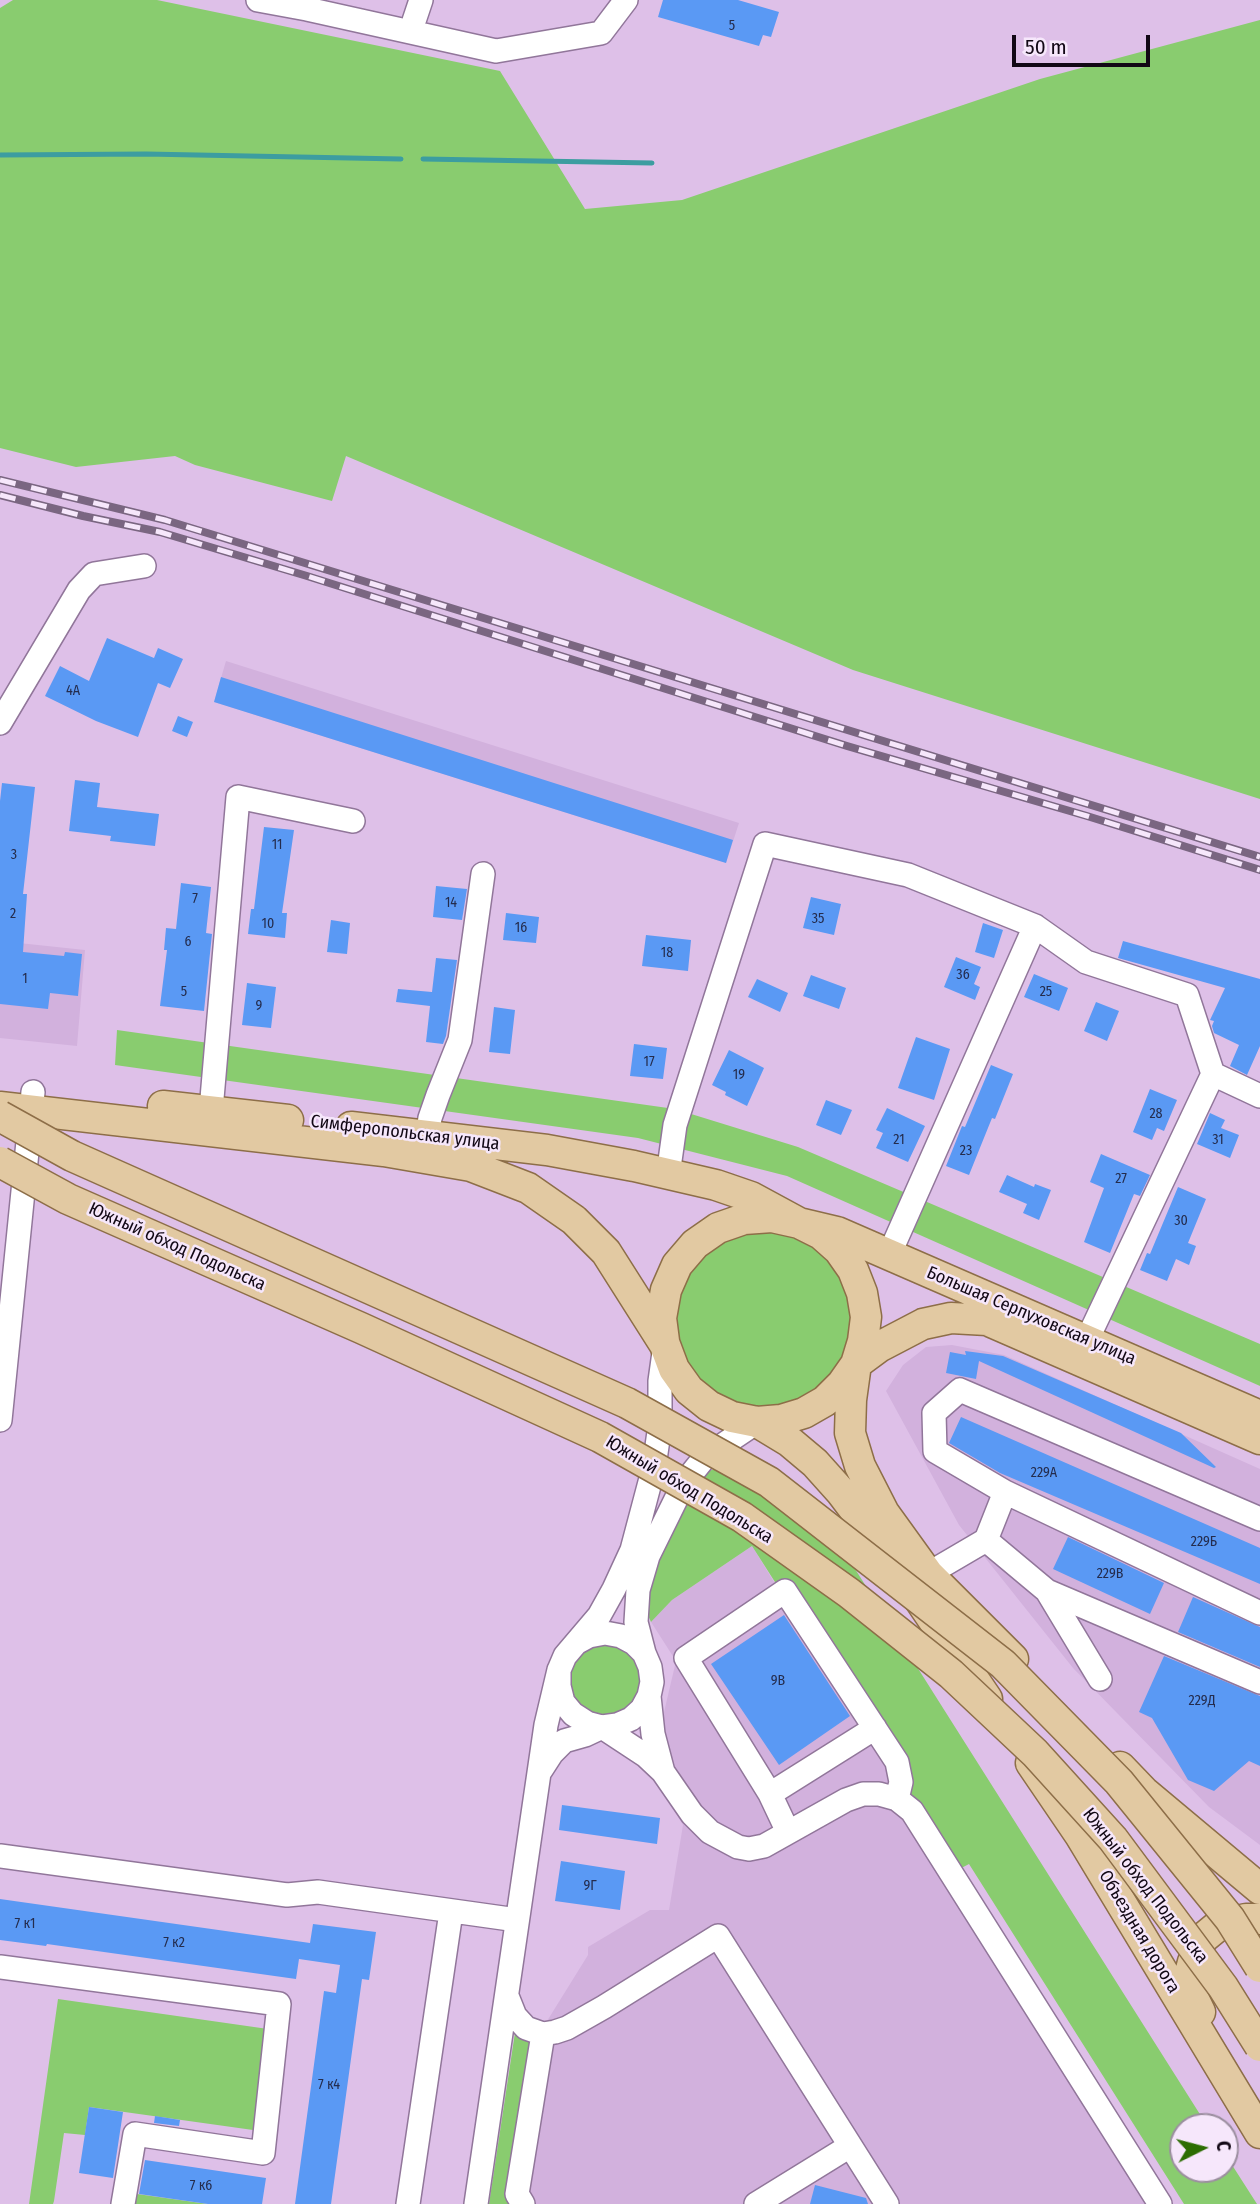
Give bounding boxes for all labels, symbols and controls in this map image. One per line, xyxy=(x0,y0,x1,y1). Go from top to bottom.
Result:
house number: 5 xyxy=(729,18,735,34)
scale bar xyxy=(1015,21,1153,65)
text: 50 m xyxy=(1025,34,1067,60)
house number: 4А xyxy=(66,683,80,699)
house number: 11 xyxy=(272,837,282,853)
house number: 3 xyxy=(11,847,17,863)
house number: 7 xyxy=(192,891,198,907)
house number: 14 xyxy=(445,895,457,911)
house number: 2 xyxy=(10,906,16,922)
house number: 35 xyxy=(812,911,824,927)
house number: 10 xyxy=(262,916,274,932)
house number: 16 xyxy=(515,920,527,936)
house number: 6 xyxy=(185,934,191,950)
house number: 18 xyxy=(661,945,673,961)
house number: 36 xyxy=(956,967,970,983)
house number: 1 xyxy=(22,971,28,987)
house number: 5 xyxy=(181,984,187,1000)
house number: 25 xyxy=(1040,984,1052,1000)
house number: 9 xyxy=(256,998,262,1014)
house number: 17 xyxy=(643,1054,655,1070)
house number: 19 xyxy=(733,1067,745,1083)
house number: 28 xyxy=(1149,1106,1163,1122)
street label: Симферопольская улица xyxy=(309,1111,501,1155)
house number: 21 xyxy=(893,1132,905,1148)
house number: 31 xyxy=(1212,1132,1224,1148)
house number: 23 xyxy=(960,1143,972,1159)
house number: 27 xyxy=(1115,1171,1127,1187)
street label: Южный обход Подольска xyxy=(85,1198,269,1296)
house number: 30 xyxy=(1174,1213,1188,1229)
street label: Большая Серпуховская улица xyxy=(923,1262,1139,1370)
street label: Южный обход Подольска xyxy=(601,1432,777,1548)
house number: 229А xyxy=(1031,1465,1057,1481)
house number: 229Б xyxy=(1191,1534,1217,1550)
house number: 229В xyxy=(1097,1566,1123,1582)
house number: 9В xyxy=(771,1673,785,1689)
house number: 229Д xyxy=(1189,1693,1215,1709)
street label: Южный обход Подольска xyxy=(1078,1804,1212,1968)
street label: Объездная дорога xyxy=(1094,1867,1184,1997)
house number: 9Г xyxy=(583,1878,597,1894)
house number: 7 к1 xyxy=(15,1916,35,1932)
house number: 7 к2 xyxy=(163,1935,185,1951)
house number: 7 к4 xyxy=(318,2077,340,2093)
north arrow xyxy=(1169,2113,1239,2183)
text: С xyxy=(1211,2140,1235,2152)
house number: 7 к6 xyxy=(190,2178,212,2194)

